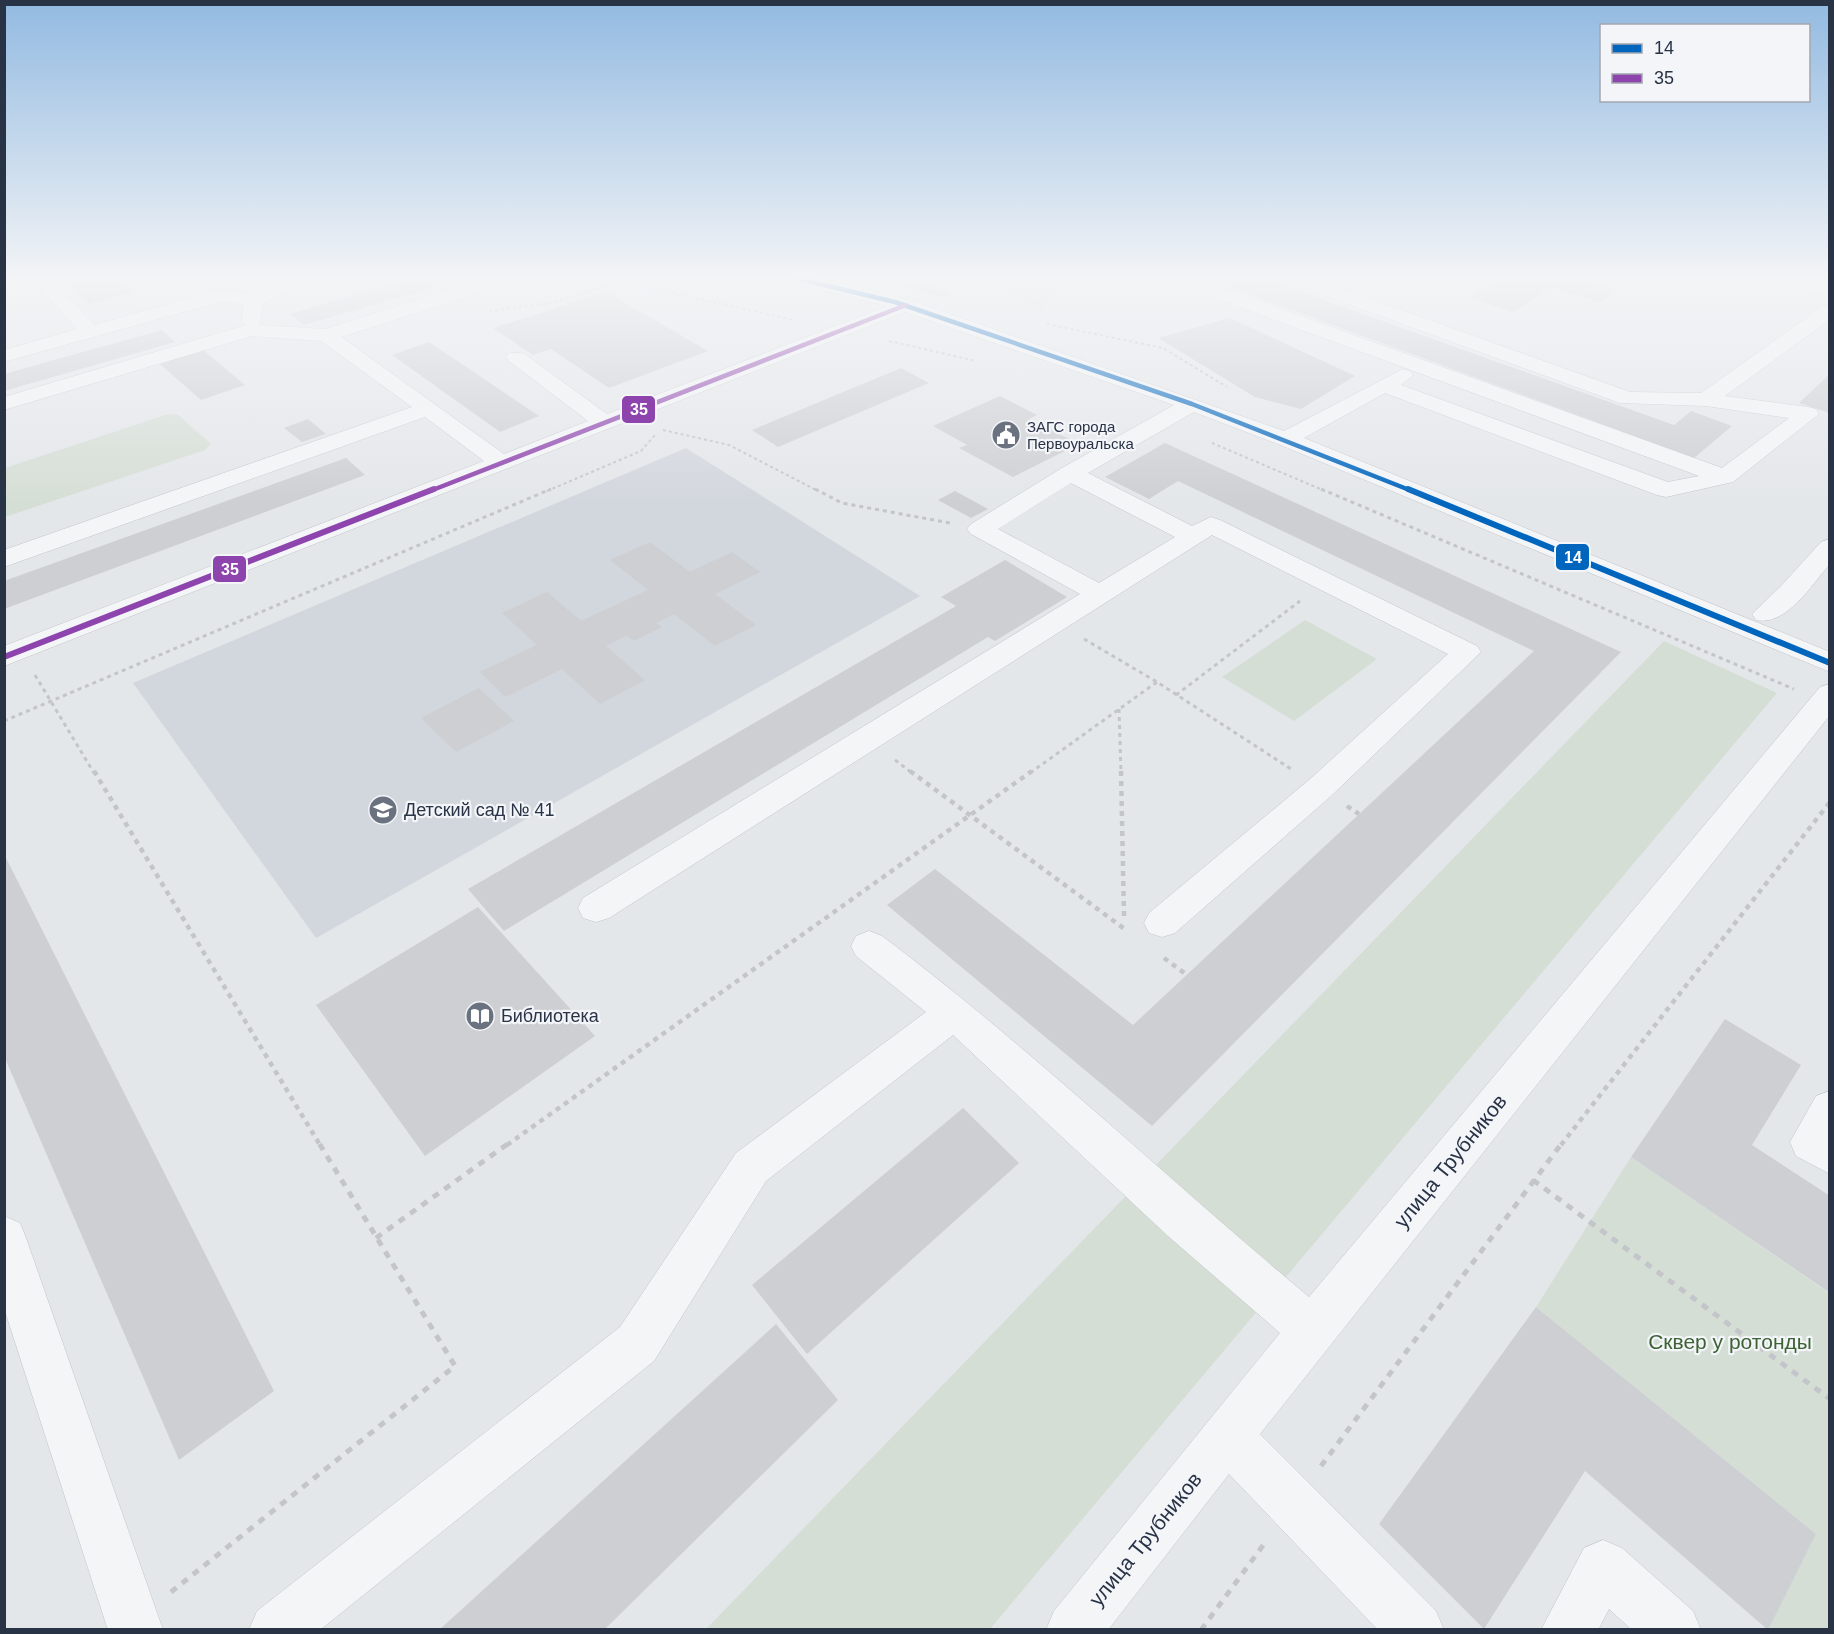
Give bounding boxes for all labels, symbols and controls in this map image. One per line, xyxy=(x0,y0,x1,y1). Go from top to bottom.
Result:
legend xyxy=(1600,24,1810,102)
text: 14 xyxy=(1654,38,1674,58)
text: 35 xyxy=(1654,68,1674,88)
line badge: 35 xyxy=(621,395,656,424)
text: 35 xyxy=(630,401,648,418)
place label: ЗАГС города Первоуральска xyxy=(1027,418,1134,452)
public building icon: ЗАГС города Первоуральска xyxy=(990,419,1022,451)
line badge: 14 xyxy=(1555,543,1590,571)
text: 14 xyxy=(1564,549,1582,566)
line badge: 35 xyxy=(212,555,247,583)
text: 35 xyxy=(221,561,239,578)
school or university icon: Детский сад № 41 xyxy=(367,794,399,826)
place label: Детский сад № 41 xyxy=(404,800,554,820)
library icon: Библиотека xyxy=(464,1000,496,1032)
place label: Библиотека xyxy=(501,1006,600,1026)
street label: улица Трубников xyxy=(1389,1090,1511,1232)
park label: Сквер у ротонды xyxy=(1648,1330,1812,1353)
street label: улица Трубников xyxy=(1084,1468,1206,1610)

